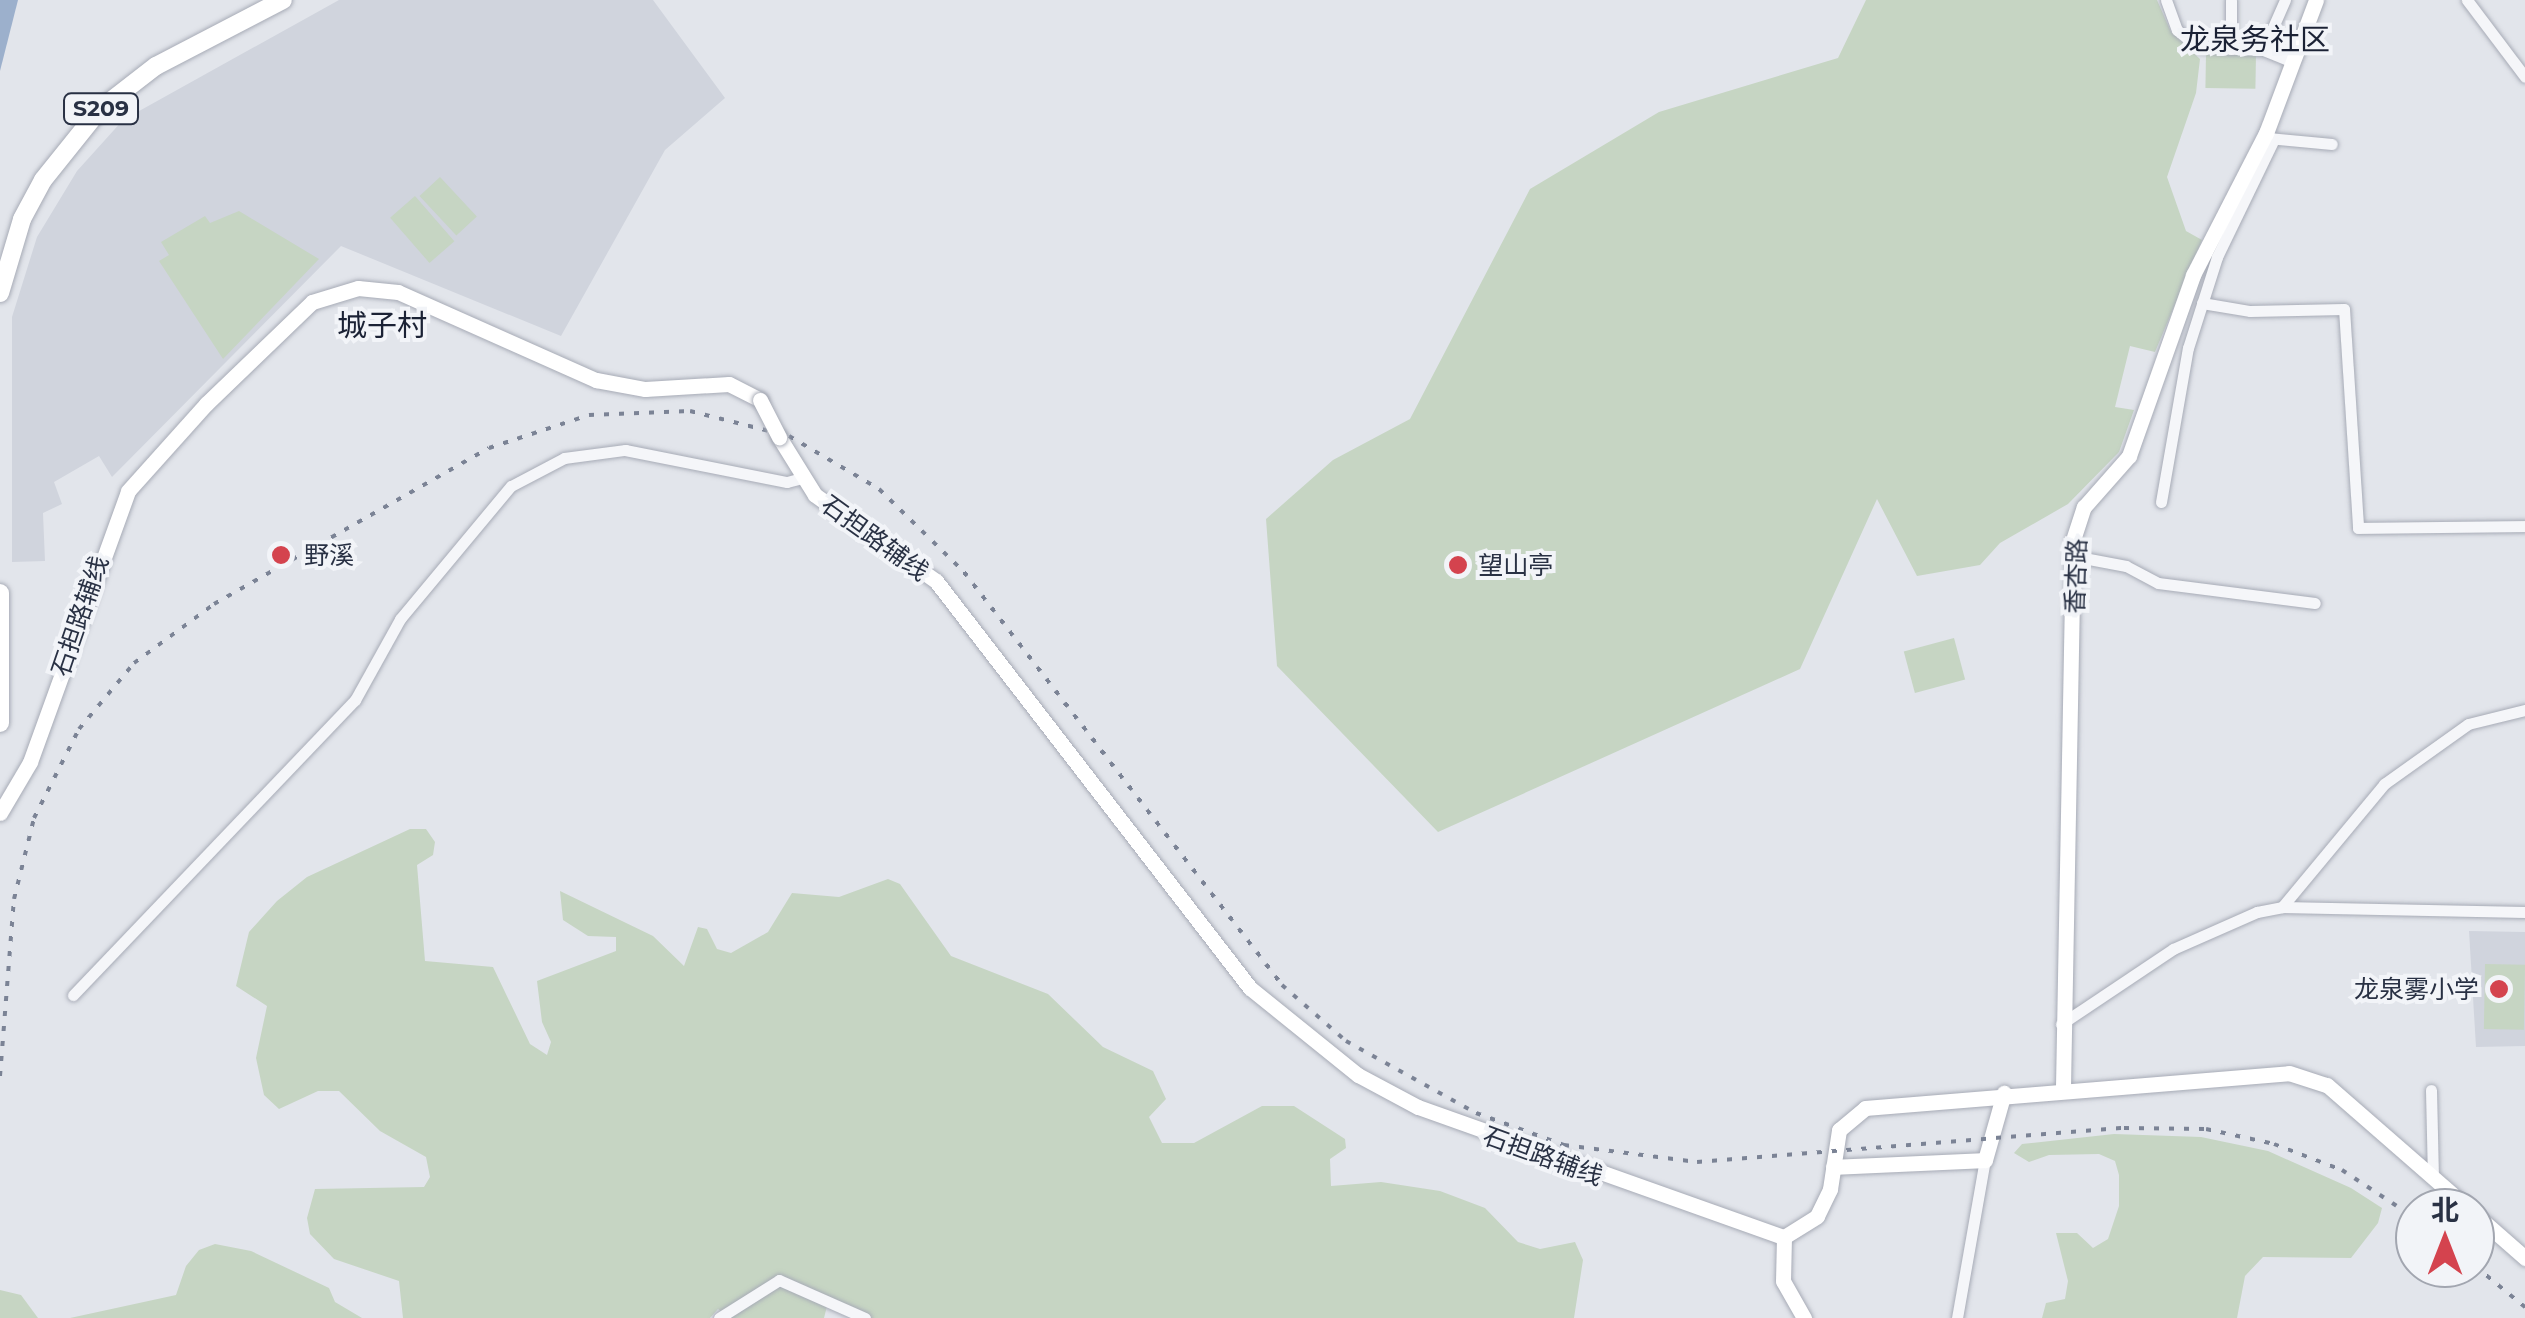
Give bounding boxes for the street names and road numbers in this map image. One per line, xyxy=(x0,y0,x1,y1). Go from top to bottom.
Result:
road number: S209 xyxy=(61,92,141,126)
street label: 石担路辅线 xyxy=(816,489,934,587)
street label: 香杏路 xyxy=(2060,538,2092,614)
street label: 石担路辅线 xyxy=(45,552,115,680)
street label: 石担路辅线 xyxy=(1479,1121,1607,1191)

